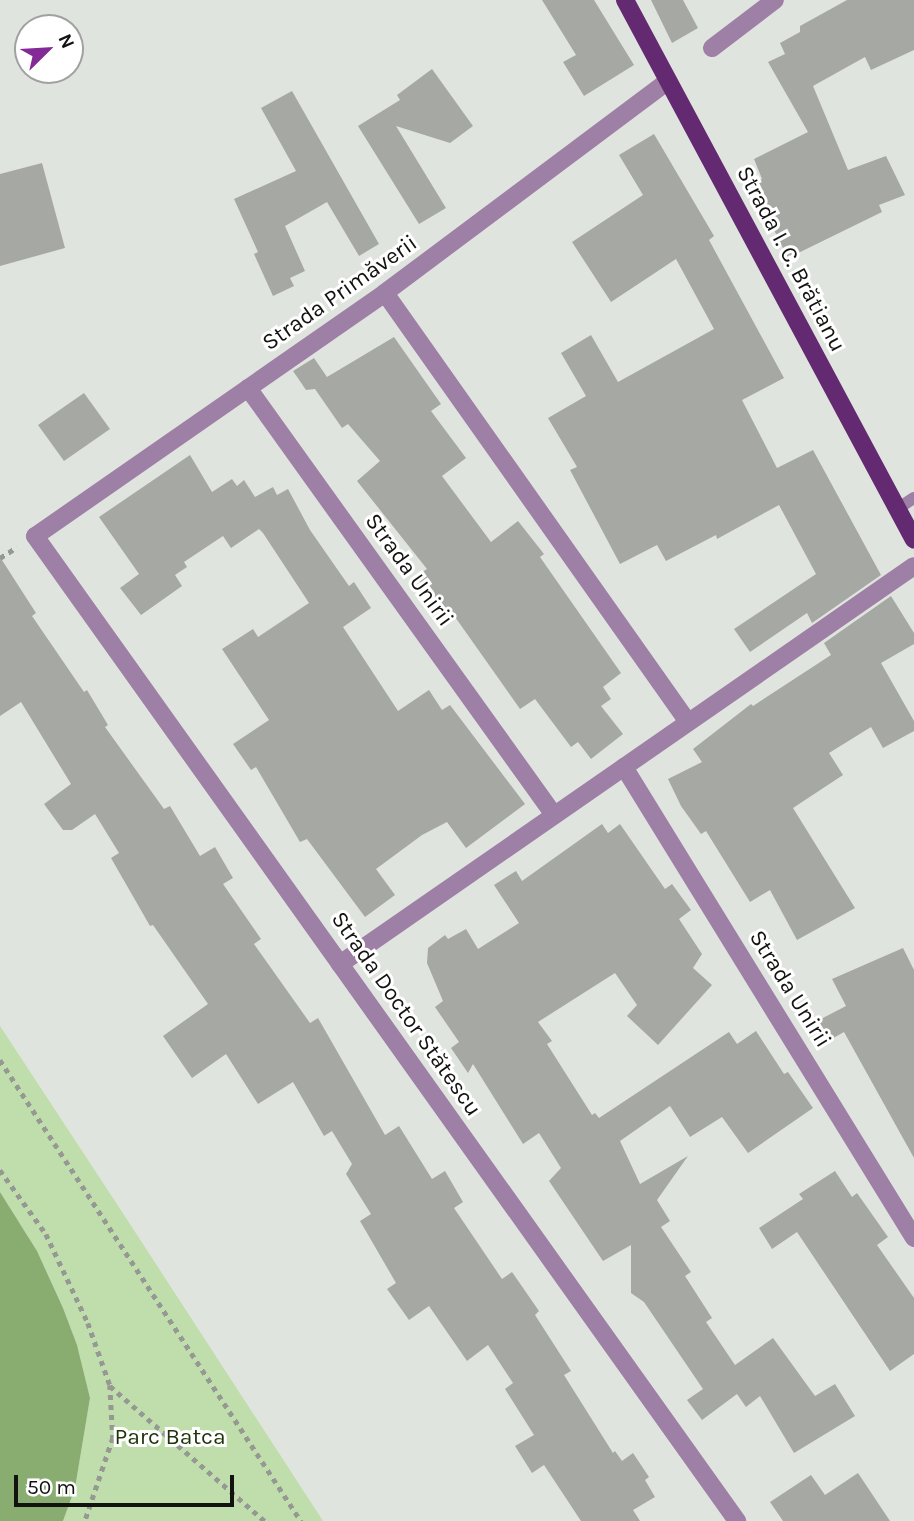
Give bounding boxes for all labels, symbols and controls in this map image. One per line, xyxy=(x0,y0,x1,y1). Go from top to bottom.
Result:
north arrow xyxy=(14,14,84,84)
text: N xyxy=(54,31,79,52)
street label: Strada I. C. Brătianu xyxy=(730,161,852,357)
street label: Strada Primăverii xyxy=(257,229,423,357)
street label: Strada Unirii xyxy=(359,508,459,632)
street label: Strada Doctor Stătescu xyxy=(325,906,487,1122)
street label: Strada Unirii xyxy=(743,925,837,1053)
park label: Parc Batca xyxy=(114,1423,226,1451)
scale bar xyxy=(18,1462,238,1506)
text: 50 m xyxy=(27,1475,76,1499)

